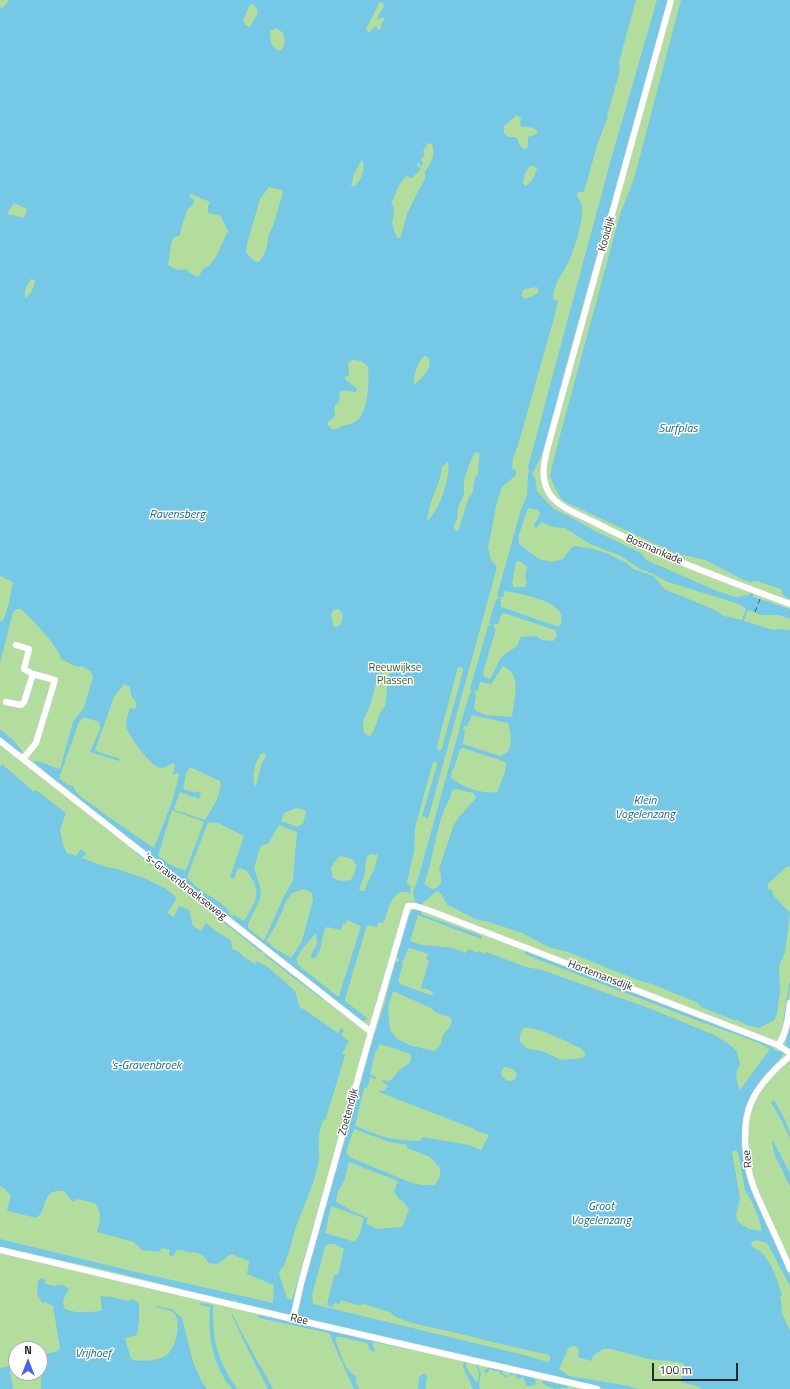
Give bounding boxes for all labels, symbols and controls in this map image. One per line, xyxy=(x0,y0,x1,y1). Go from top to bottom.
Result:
street label: Kooidijk xyxy=(596,215,618,253)
water label: Surfplas xyxy=(658,422,698,436)
water label: Ravensberg xyxy=(149,508,205,522)
street label: Bosmankade xyxy=(624,532,684,568)
park label: Reeuwijkse Plassen xyxy=(369,661,421,687)
water label: Klein Vogelenzang xyxy=(615,794,675,822)
street label: 's-Gravenbroekseweg xyxy=(141,851,229,923)
street label: Hortemansdijk xyxy=(566,958,634,994)
water label: 's-Gravenbroek xyxy=(111,1059,181,1073)
street label: Zoetendijk xyxy=(336,1087,362,1137)
street label: Ree xyxy=(740,1149,756,1169)
water label: Groot Vogelenzang xyxy=(571,1200,631,1228)
street label: Ree xyxy=(289,1312,309,1328)
north arrow xyxy=(8,1341,48,1381)
text: N xyxy=(24,1342,32,1358)
water label: Vrijhoef xyxy=(75,1347,111,1361)
scale bar xyxy=(654,1355,740,1381)
text: 100 m xyxy=(659,1360,692,1379)

